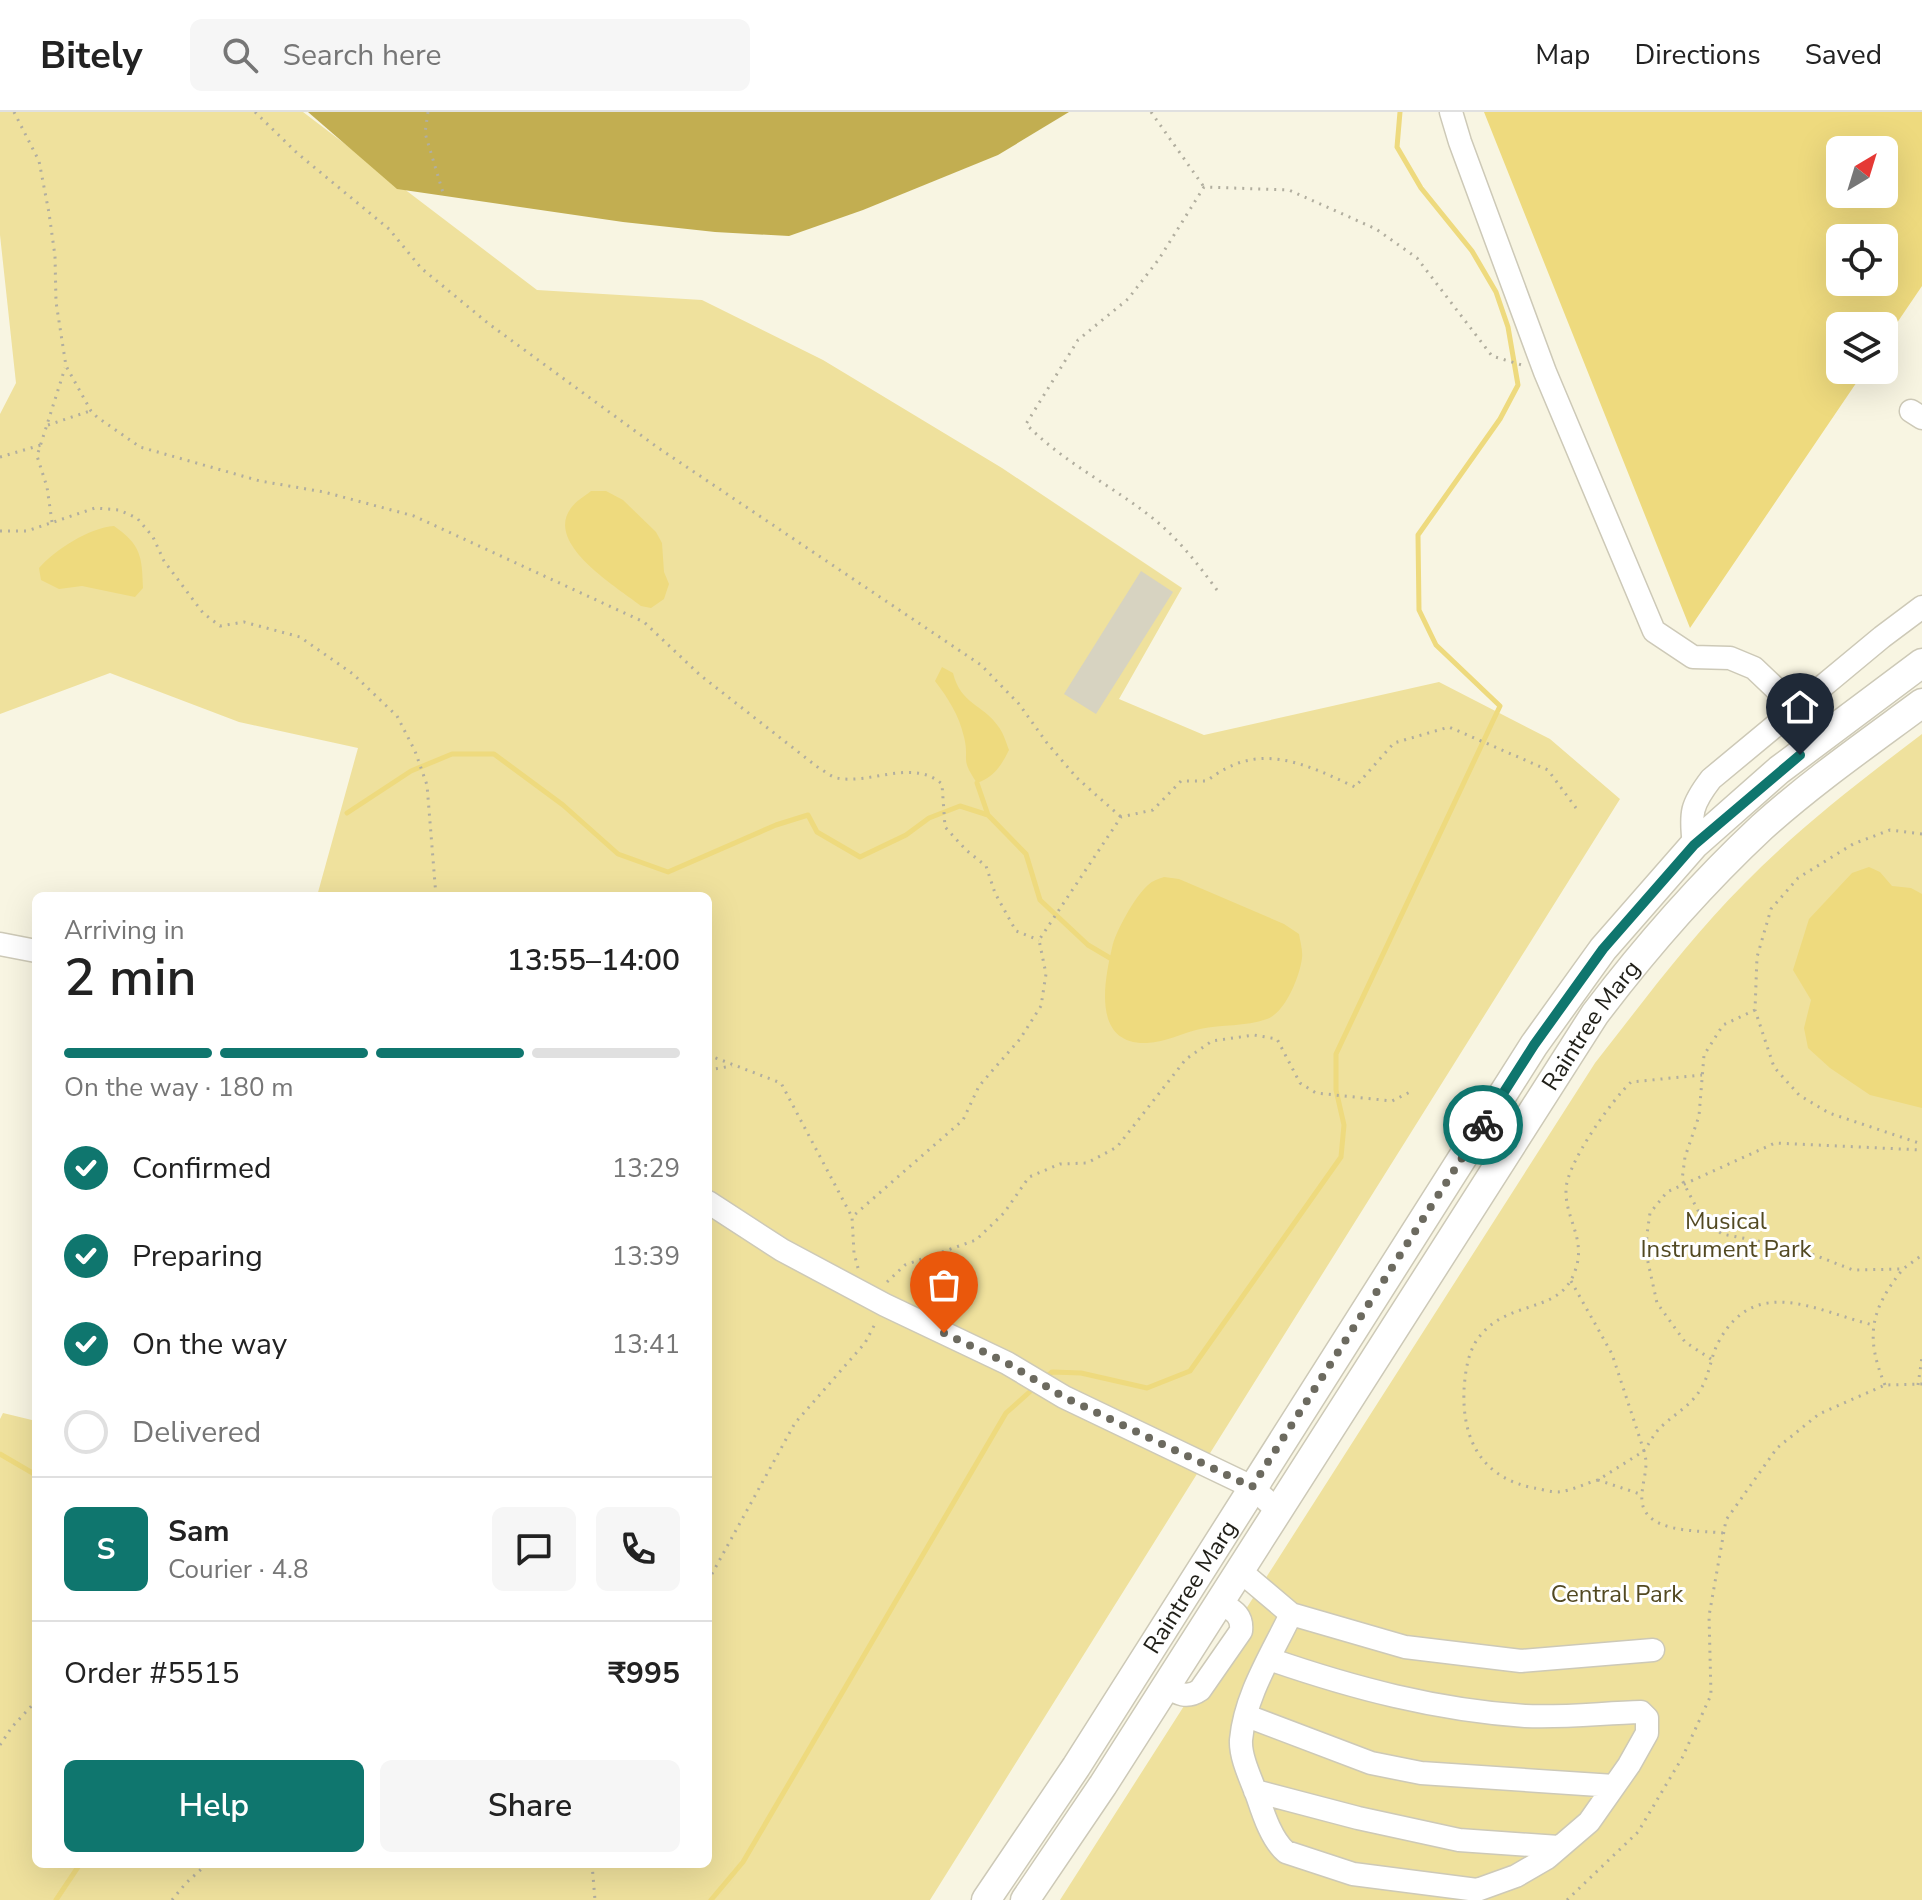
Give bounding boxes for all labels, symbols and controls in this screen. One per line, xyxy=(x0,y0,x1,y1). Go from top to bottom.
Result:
search box xyxy=(190,19,750,91)
text: Bitely xyxy=(40,30,142,81)
icon: search xyxy=(218,33,262,77)
text: Search here xyxy=(282,35,441,76)
text: Map xyxy=(1535,36,1590,74)
text: Directions xyxy=(1634,36,1761,74)
text: Saved xyxy=(1805,36,1882,74)
north arrow xyxy=(1826,136,1898,208)
map controls xyxy=(1826,136,1898,384)
button: locate xyxy=(1826,224,1898,296)
button: layers xyxy=(1826,312,1898,384)
pin xyxy=(1766,673,1834,755)
icon: home xyxy=(1778,685,1822,729)
text: Arriving in xyxy=(64,913,185,948)
text: 13:55–14:00 xyxy=(507,940,680,981)
text: 2 min xyxy=(64,942,197,1013)
street label: Raintree Marg xyxy=(1534,953,1647,1097)
text: On the way · 180 m xyxy=(64,1070,293,1105)
courier xyxy=(1443,1085,1523,1165)
icon: bike xyxy=(1461,1103,1505,1147)
icon: check xyxy=(64,1146,108,1190)
text: Confirmed xyxy=(132,1148,272,1189)
text: 13:29 xyxy=(612,1151,680,1186)
park label: Musical Instrument Park xyxy=(1640,1205,1813,1265)
icon: check xyxy=(64,1234,108,1278)
text: Preparing xyxy=(132,1236,263,1277)
text: 13:39 xyxy=(612,1239,680,1274)
pin xyxy=(910,1251,978,1333)
icon: bag xyxy=(922,1263,966,1307)
icon: check xyxy=(64,1322,108,1366)
text: On the way xyxy=(132,1324,287,1365)
text: 13:41 xyxy=(612,1327,680,1362)
text: Delivered xyxy=(132,1412,261,1453)
button: chat xyxy=(492,1507,576,1591)
button: phone xyxy=(596,1507,680,1591)
text: Sam xyxy=(168,1511,230,1552)
street label: Raintree Marg xyxy=(1136,1514,1245,1660)
text: S xyxy=(97,1529,115,1570)
text: Courier · 4.8 xyxy=(168,1552,309,1587)
park label: Central Park xyxy=(1551,1578,1684,1610)
text: Order #5515 xyxy=(64,1653,239,1694)
text: ₹995 xyxy=(608,1653,680,1694)
button: Help xyxy=(64,1760,364,1852)
button: Share xyxy=(380,1760,680,1852)

